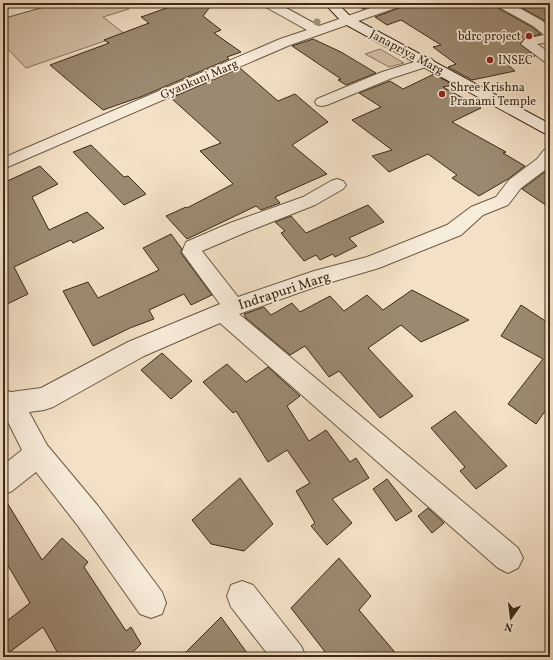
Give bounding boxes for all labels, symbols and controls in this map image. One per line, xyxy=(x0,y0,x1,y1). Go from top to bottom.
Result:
street label: Janapriya Marg xyxy=(367,27,446,79)
place label: bdrc project xyxy=(458,29,521,45)
marker: bdrc project xyxy=(524,31,534,41)
place label: INSEC xyxy=(498,53,533,69)
marker: INSEC xyxy=(485,55,495,65)
street label: Gyankunj Marg xyxy=(158,56,241,103)
place label: Shree Krishna Pranami Temple xyxy=(450,80,536,110)
marker: Shree Krishna Pranami Temple xyxy=(437,89,447,99)
street label: Indrapuri Marg xyxy=(236,268,333,315)
north arrow xyxy=(491,598,531,638)
text: N xyxy=(503,618,515,634)

